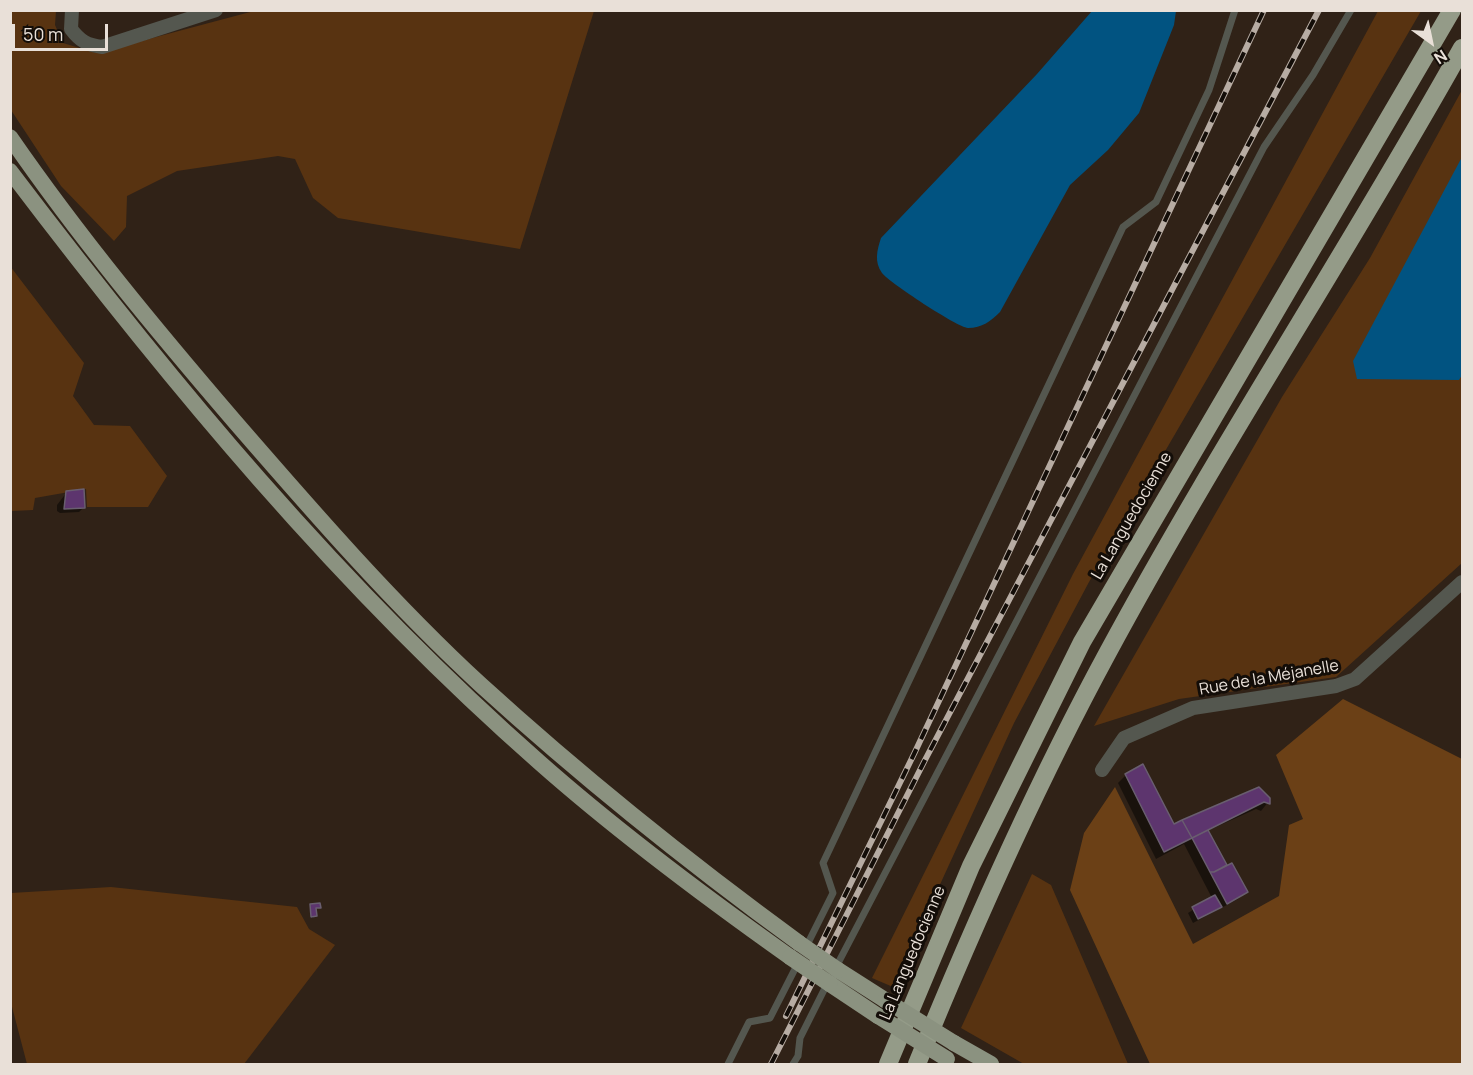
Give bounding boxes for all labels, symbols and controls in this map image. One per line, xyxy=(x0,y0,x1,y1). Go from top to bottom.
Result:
scale bar xyxy=(15,12,111,50)
north arrow xyxy=(1401,12,1461,72)
text: 50 m xyxy=(23,22,63,46)
text: N xyxy=(1430,45,1452,69)
street label: La Languedocienne xyxy=(1088,449,1176,583)
street label: Rue de la Méjanelle xyxy=(1198,656,1340,700)
street label: La Languedocienne xyxy=(876,883,950,1023)

